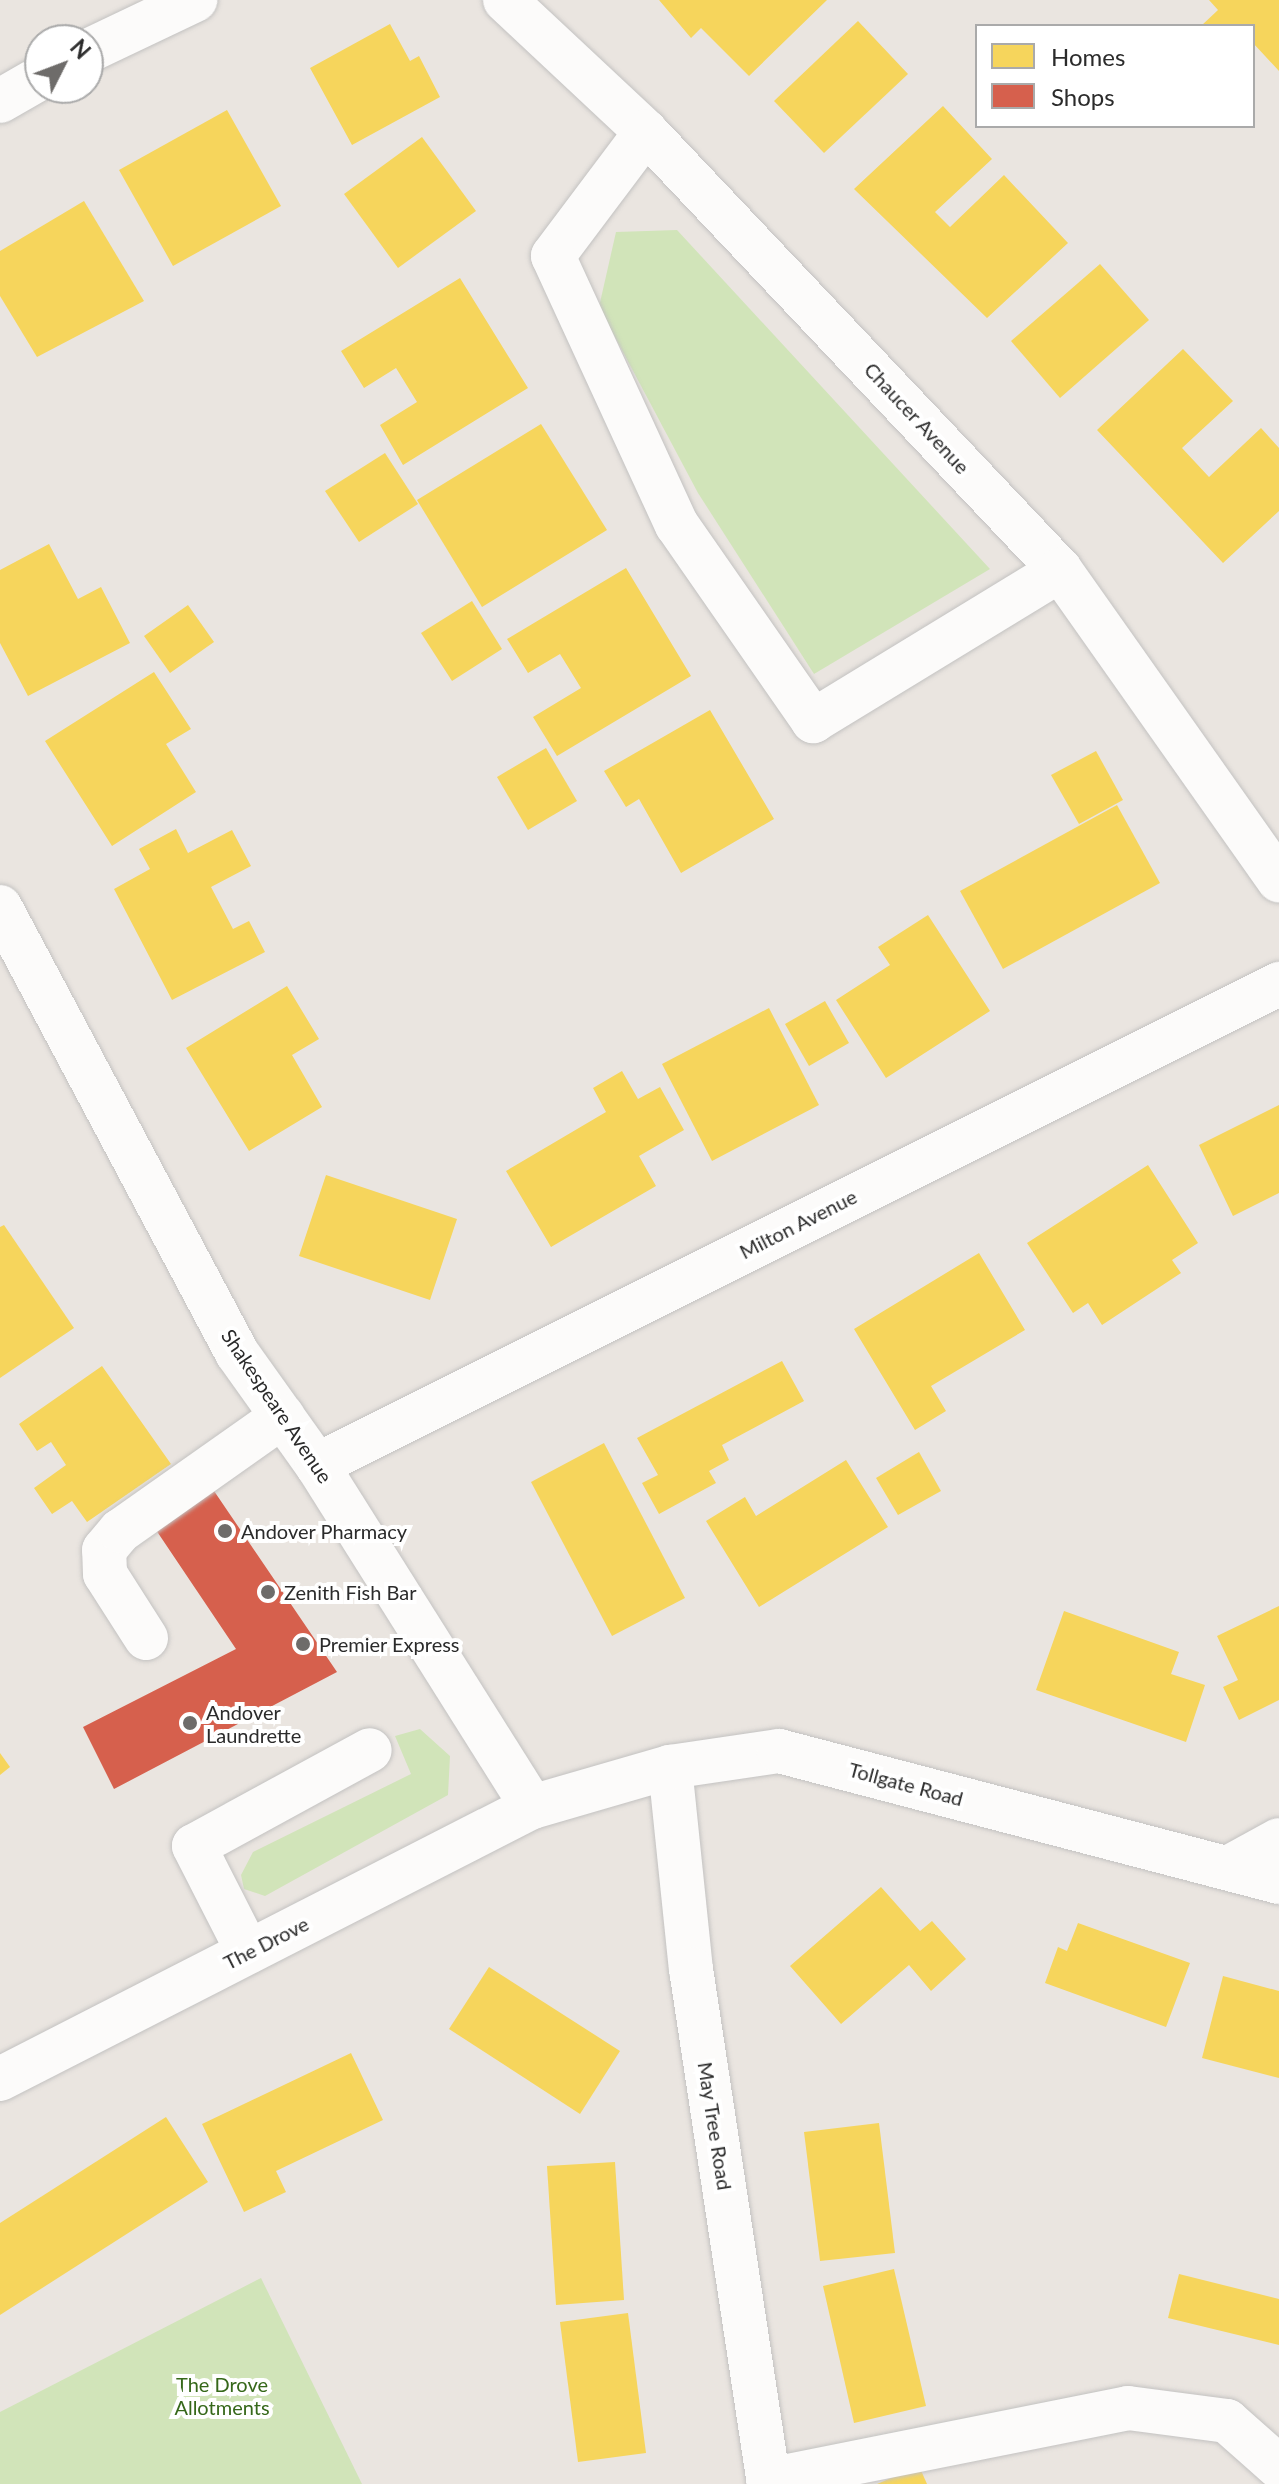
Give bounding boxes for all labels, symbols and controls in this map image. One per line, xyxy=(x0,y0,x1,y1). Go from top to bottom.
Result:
north arrow xyxy=(24,24,104,104)
legend xyxy=(975,24,1255,128)
text: N xyxy=(65,34,96,64)
text: Homes xyxy=(1051,42,1125,71)
text: Shops xyxy=(1051,82,1115,111)
street label: Chaucer Avenue xyxy=(859,357,975,479)
street label: Milton Avenue xyxy=(735,1184,861,1264)
street label: Shakespeare Avenue xyxy=(216,1324,338,1488)
place label: Andover Pharmacy xyxy=(241,1519,407,1543)
marker: Andover Pharmacy xyxy=(216,1522,234,1540)
place label: Zenith Fish Bar xyxy=(284,1580,417,1604)
marker: Zenith Fish Bar xyxy=(259,1583,277,1601)
place label: Premier Express xyxy=(319,1632,460,1656)
marker: Premier Express xyxy=(294,1635,312,1653)
place label: Andover Laundrette xyxy=(206,1700,301,1747)
marker: Andover Laundrette xyxy=(181,1714,199,1732)
street label: Tollgate Road xyxy=(846,1757,966,1811)
street label: The Drove xyxy=(220,1911,312,1975)
street label: May Tree Road xyxy=(693,2060,737,2192)
park label: The Drove Allotments xyxy=(174,2373,270,2420)

